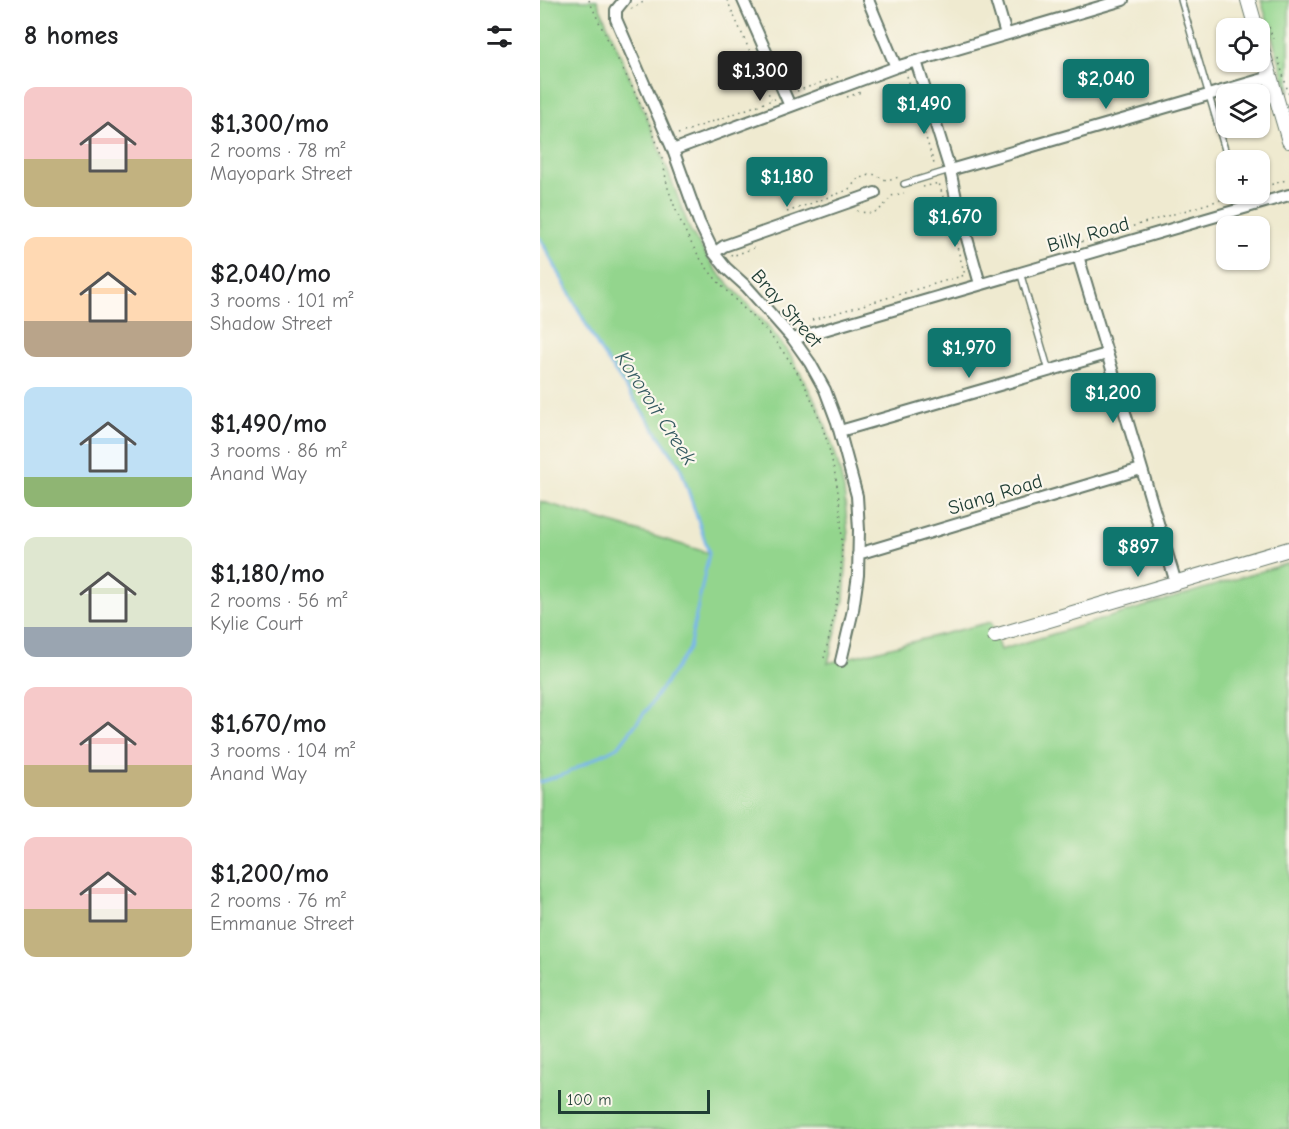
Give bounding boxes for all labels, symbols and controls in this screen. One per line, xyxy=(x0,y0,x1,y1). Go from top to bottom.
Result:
map controls xyxy=(1216,18,1270,270)
button: locate xyxy=(1216,18,1270,72)
icon: filters xyxy=(483,20,516,53)
text: 8 homes xyxy=(24,21,118,51)
pin: $1,300 xyxy=(711,51,809,102)
text: $1,300 xyxy=(732,59,788,82)
pin: $2,040 xyxy=(1057,59,1155,110)
text: $2,040 xyxy=(1077,67,1135,90)
pin: $1,490 xyxy=(875,84,973,135)
button: layers xyxy=(1216,84,1270,138)
text: $1,490 xyxy=(897,92,952,115)
text: $1,300/mo xyxy=(210,109,329,139)
icon: home xyxy=(72,111,144,183)
text: 2 rooms · 78 m² xyxy=(210,139,346,162)
button: + xyxy=(1216,150,1270,204)
pin: $1,180 xyxy=(738,157,836,208)
text: Mayopark Street xyxy=(210,162,352,185)
text: $1,180 xyxy=(760,165,814,188)
pin: $1,670 xyxy=(906,197,1004,248)
text: $1,670 xyxy=(928,205,982,228)
street label: Billy Road xyxy=(1044,212,1132,257)
button: − xyxy=(1216,216,1270,270)
text: $2,040/mo xyxy=(210,259,331,289)
icon: home xyxy=(72,261,144,333)
street label: Bray Street xyxy=(746,265,828,353)
text: 3 rooms · 101 m² xyxy=(210,289,354,312)
text: Shadow Street xyxy=(210,312,332,335)
pin: $1,970 xyxy=(920,328,1018,379)
text: $1,970 xyxy=(942,336,996,359)
water label: Kororoit Creek xyxy=(610,347,702,470)
pin: $1,200 xyxy=(1064,373,1162,424)
text: $1,200 xyxy=(1085,381,1141,404)
text: $1,490/mo xyxy=(210,409,327,439)
icon: home xyxy=(72,411,144,483)
text: 3 rooms · 86 m² xyxy=(210,439,347,462)
text: Anand Way xyxy=(210,462,307,485)
street label: Siang Road xyxy=(945,469,1045,520)
pin: $897 xyxy=(1102,527,1174,578)
text: $897 xyxy=(1117,535,1159,558)
text: $1,180/mo xyxy=(210,559,325,589)
icon: home xyxy=(72,561,144,633)
text: 2 rooms · 56 m² xyxy=(210,589,348,612)
text: Kylie Court xyxy=(210,612,303,635)
text: $1,670/mo xyxy=(210,709,327,739)
icon: home xyxy=(72,711,144,783)
text: 3 rooms · 104 m² xyxy=(210,739,355,762)
text: Anand Way xyxy=(210,762,307,785)
text: $1,200/mo xyxy=(210,859,329,889)
icon: home xyxy=(72,861,144,933)
text: 2 rooms · 76 m² xyxy=(210,889,346,912)
text: Emmanue Street xyxy=(210,912,354,935)
scale bar xyxy=(558,1087,710,1114)
text: 100 m xyxy=(567,1091,611,1109)

